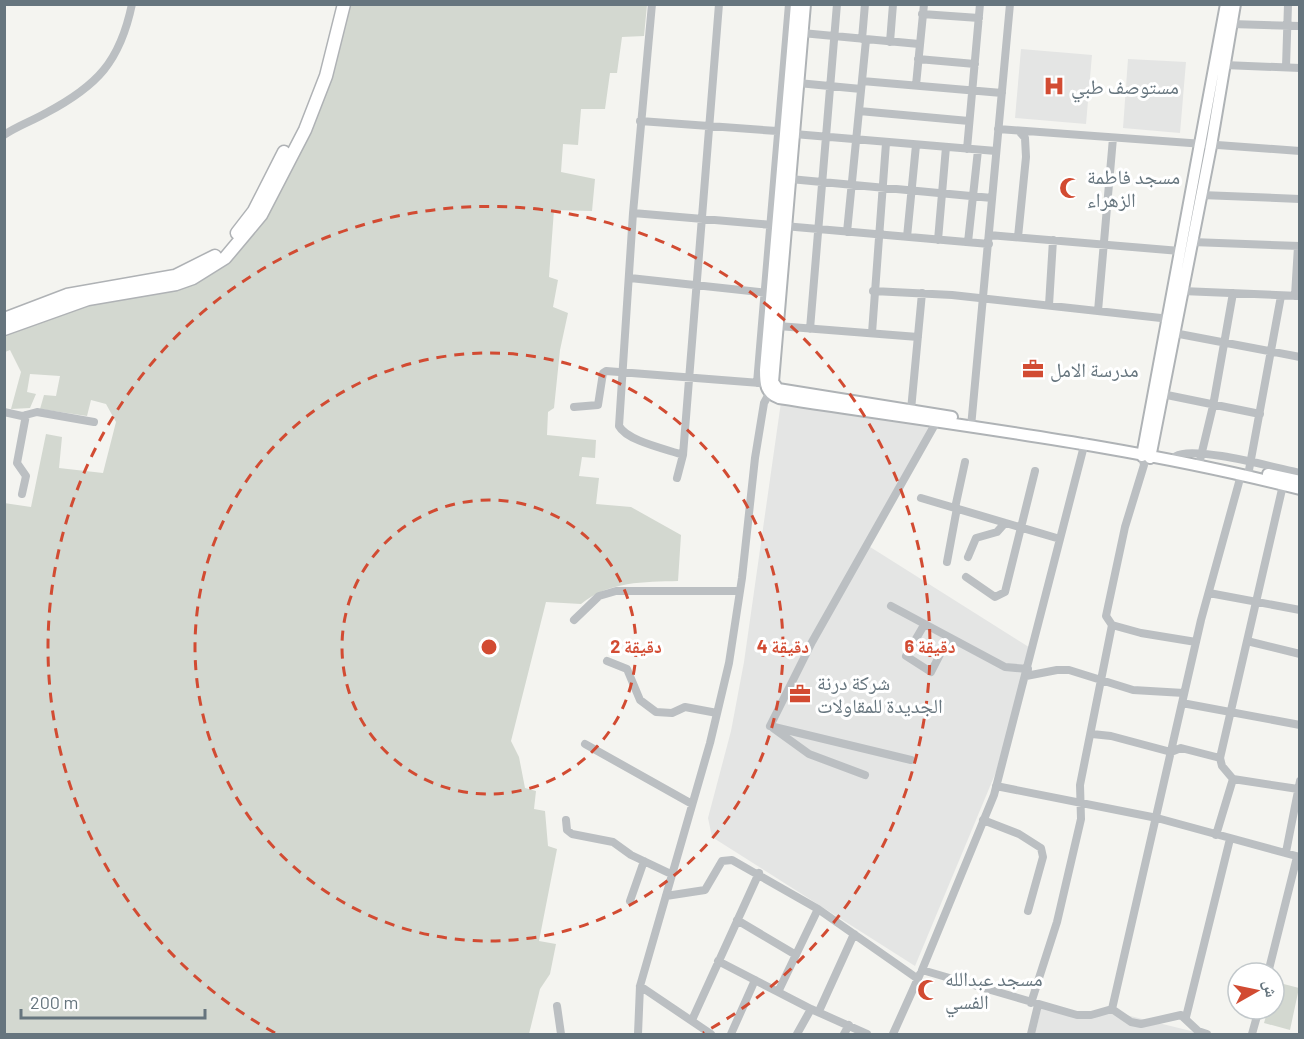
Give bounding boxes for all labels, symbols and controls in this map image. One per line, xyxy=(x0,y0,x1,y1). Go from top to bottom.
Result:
hospital icon: مستوصف طبي xyxy=(1042,74,1066,98)
place label: مستوصف طبي xyxy=(1071,74,1179,103)
place label: مسجد فاطمة الزهراء xyxy=(1087,164,1180,211)
mosque icon: مسجد فاطمة الزهراء xyxy=(1058,176,1082,200)
office icon: مدرسة الامل xyxy=(1021,357,1045,381)
place label: مدرسة الامل xyxy=(1050,357,1139,382)
text: 2 دقيقة xyxy=(610,635,662,657)
text: 4 دقيقة xyxy=(757,635,809,657)
text: 6 دقيقة xyxy=(904,635,956,657)
centre of rings xyxy=(479,637,499,657)
place label: شركة درنة الجديدة للمقاولات xyxy=(817,670,943,717)
office icon: شركة درنة الجديدة للمقاولات xyxy=(788,682,812,706)
north arrow xyxy=(1226,961,1286,1021)
place label: مسجد عبدالله الفسي xyxy=(945,966,1043,1018)
mosque icon: مسجد عبدالله الفسي xyxy=(916,978,940,1002)
text: ش xyxy=(1260,979,1282,999)
scale bar xyxy=(21,982,206,1020)
text: 200 m xyxy=(30,991,78,1013)

